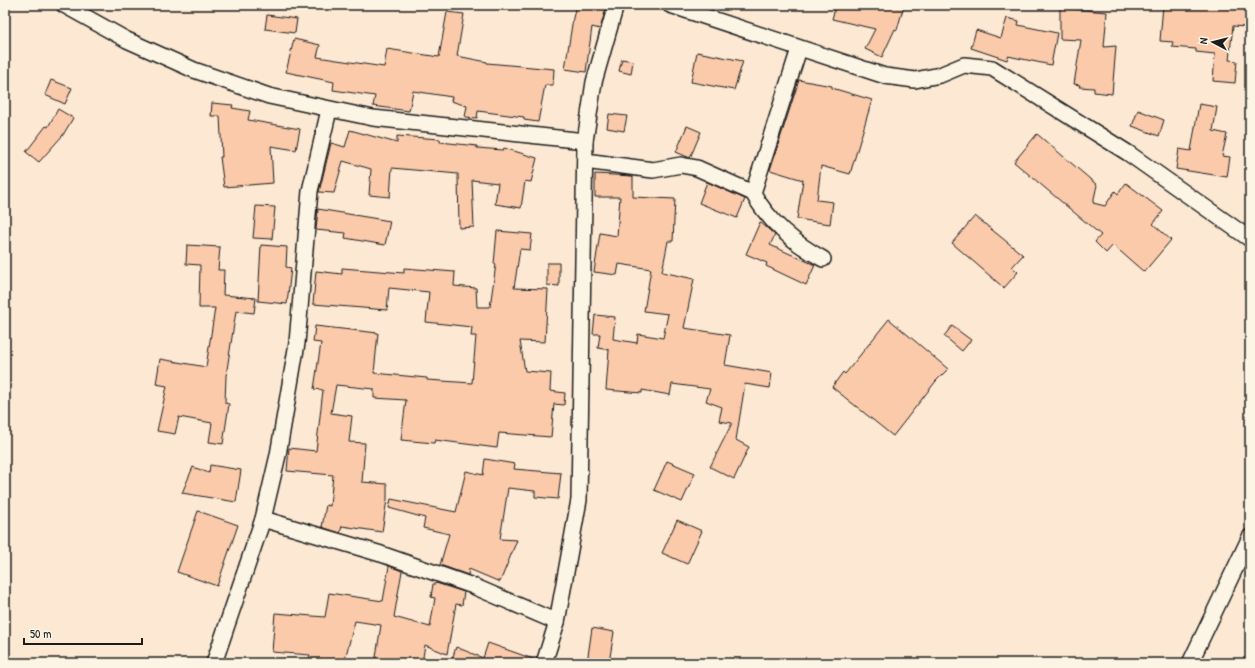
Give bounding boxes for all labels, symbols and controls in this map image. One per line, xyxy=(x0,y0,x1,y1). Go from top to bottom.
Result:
north arrow xyxy=(1193,22,1233,62)
text: N xyxy=(1196,37,1210,45)
scale bar xyxy=(24,620,142,646)
text: 50 m xyxy=(30,625,51,642)

